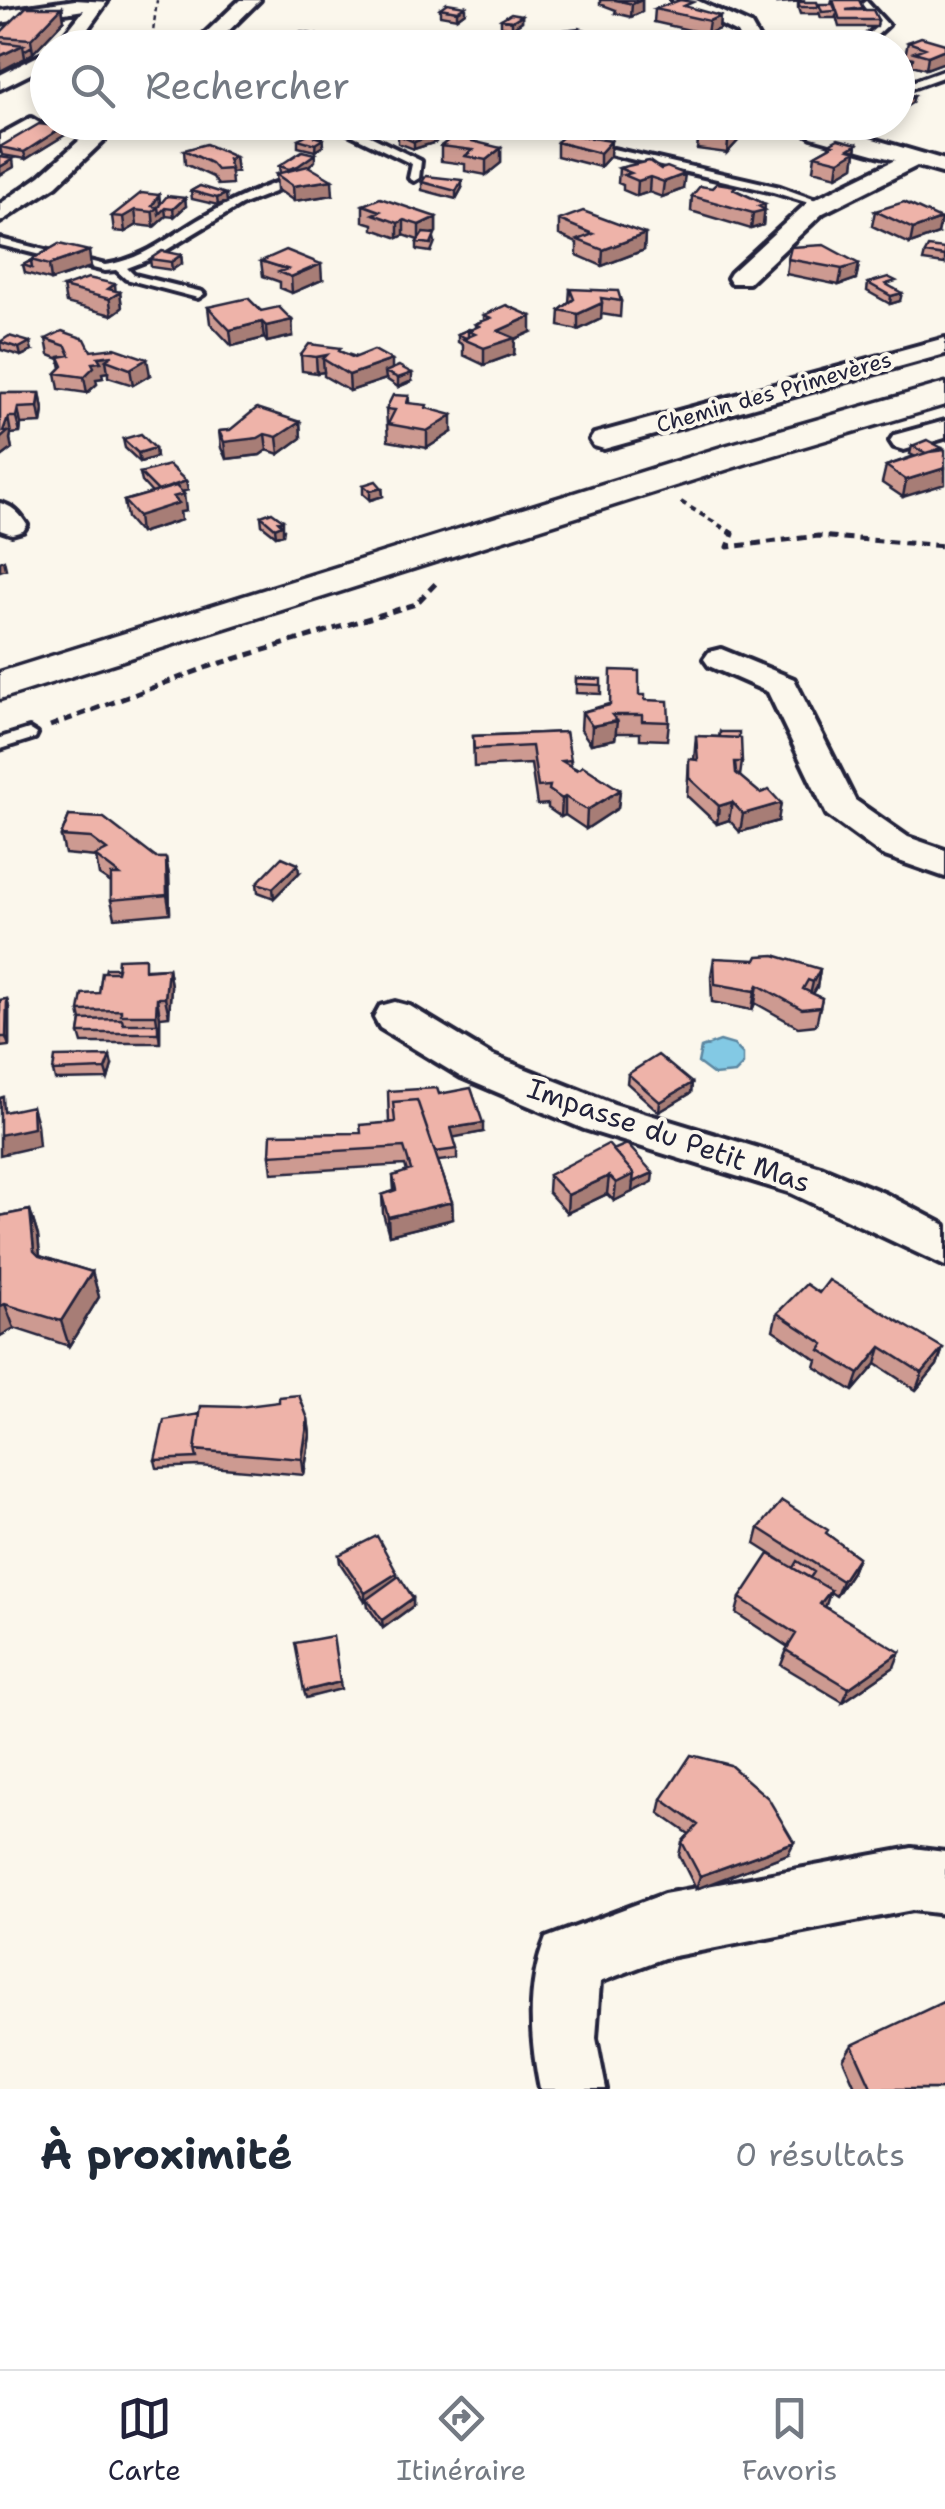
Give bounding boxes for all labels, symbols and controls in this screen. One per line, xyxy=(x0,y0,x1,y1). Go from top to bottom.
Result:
search box xyxy=(30,30,915,140)
icon: search xyxy=(65,58,120,113)
text: Rechercher xyxy=(145,60,350,111)
street label: Chemin des Primevères xyxy=(653,345,895,439)
street label: Impasse du Petit Mas xyxy=(522,1069,816,1201)
text: À proximité xyxy=(40,2126,293,2182)
text: 0 résultats xyxy=(735,2133,905,2176)
tab: Carte xyxy=(108,2391,181,2489)
tab: Itinéraire xyxy=(396,2391,526,2489)
tab: Favoris xyxy=(742,2391,837,2489)

